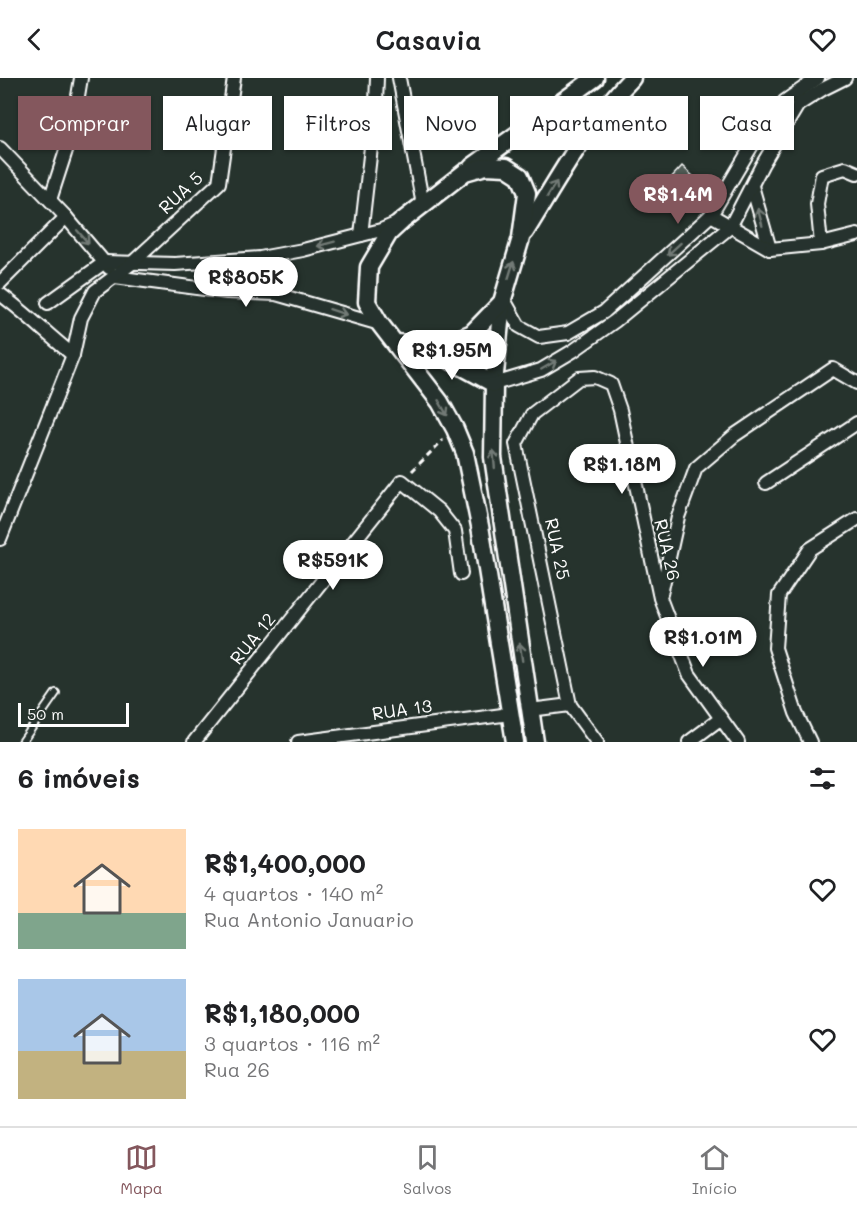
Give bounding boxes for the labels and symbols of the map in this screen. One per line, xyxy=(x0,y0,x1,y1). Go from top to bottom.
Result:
street label: RUA 5 xyxy=(153,166,208,219)
pin: R$1.4M xyxy=(629,174,727,225)
one-way arrow xyxy=(547,181,559,198)
one-way arrow xyxy=(754,208,766,227)
one-way arrow xyxy=(76,229,90,244)
one-way arrow xyxy=(317,239,336,251)
one-way arrow xyxy=(667,242,682,256)
pin: R$805K xyxy=(197,257,295,308)
one-way arrow xyxy=(507,261,518,280)
one-way arrow xyxy=(328,307,347,318)
pin: R$1.95M xyxy=(397,330,507,381)
one-way arrow xyxy=(540,359,557,371)
one-way arrow xyxy=(438,399,450,416)
pin: R$1.18M xyxy=(567,444,677,495)
one-way arrow xyxy=(488,450,499,470)
street label: RUA 25 xyxy=(540,516,576,582)
street label: RUA 26 xyxy=(649,517,687,583)
pin: R$591K xyxy=(284,540,382,591)
street label: RUA 12 xyxy=(224,608,280,669)
pin: R$1.01M xyxy=(648,617,758,668)
one-way arrow xyxy=(516,643,527,663)
street label: RUA 13 xyxy=(370,693,433,725)
scale bar xyxy=(18,700,129,728)

